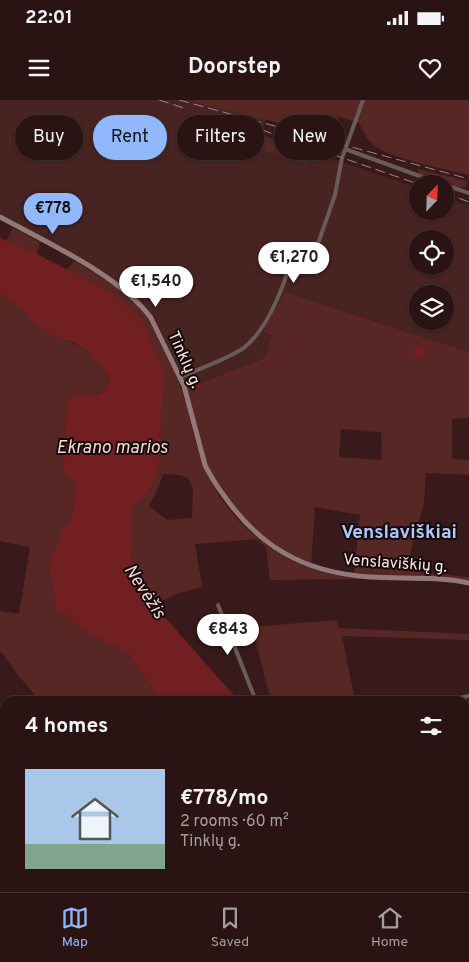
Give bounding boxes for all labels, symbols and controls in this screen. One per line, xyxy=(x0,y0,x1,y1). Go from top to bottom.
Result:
text: 22:01 xyxy=(25,6,73,30)
icon: menu xyxy=(25,54,53,82)
text: Doorstep xyxy=(188,54,281,81)
icon: heart xyxy=(416,54,444,82)
chip: Buy xyxy=(15,115,83,160)
chip: Rent xyxy=(93,115,167,160)
chip: Filters xyxy=(177,115,264,160)
chip: New xyxy=(274,115,345,160)
north arrow xyxy=(409,175,454,220)
map controls xyxy=(409,175,454,330)
pin: €778 xyxy=(23,192,83,235)
text: €778 xyxy=(35,199,71,219)
button: locate xyxy=(409,230,454,275)
pin: €1,270 xyxy=(253,242,335,284)
text: €1,270 xyxy=(269,248,319,268)
pin: €1,540 xyxy=(115,266,197,308)
text: €1,540 xyxy=(130,272,182,292)
button: layers xyxy=(409,285,454,330)
street label: Tinklų g. xyxy=(163,328,205,392)
water label: Ekrano marios xyxy=(56,437,169,460)
district label: Venslaviškiai xyxy=(341,521,457,545)
street label: Venslaviškių g. xyxy=(342,550,448,578)
water label: Nevėžis xyxy=(118,560,171,624)
pin: €843 xyxy=(198,614,258,656)
text: €843 xyxy=(208,620,248,640)
icon: filters xyxy=(417,712,445,740)
text: 4 homes xyxy=(25,713,108,740)
text: €778/mo xyxy=(180,785,268,812)
icon: home xyxy=(65,789,125,849)
text: 2 rooms · 60 m² xyxy=(180,812,289,832)
text: Tinklų g. xyxy=(180,832,240,852)
tab: Map xyxy=(61,904,89,951)
tab: Saved xyxy=(211,904,249,951)
tab: Home xyxy=(371,904,408,951)

